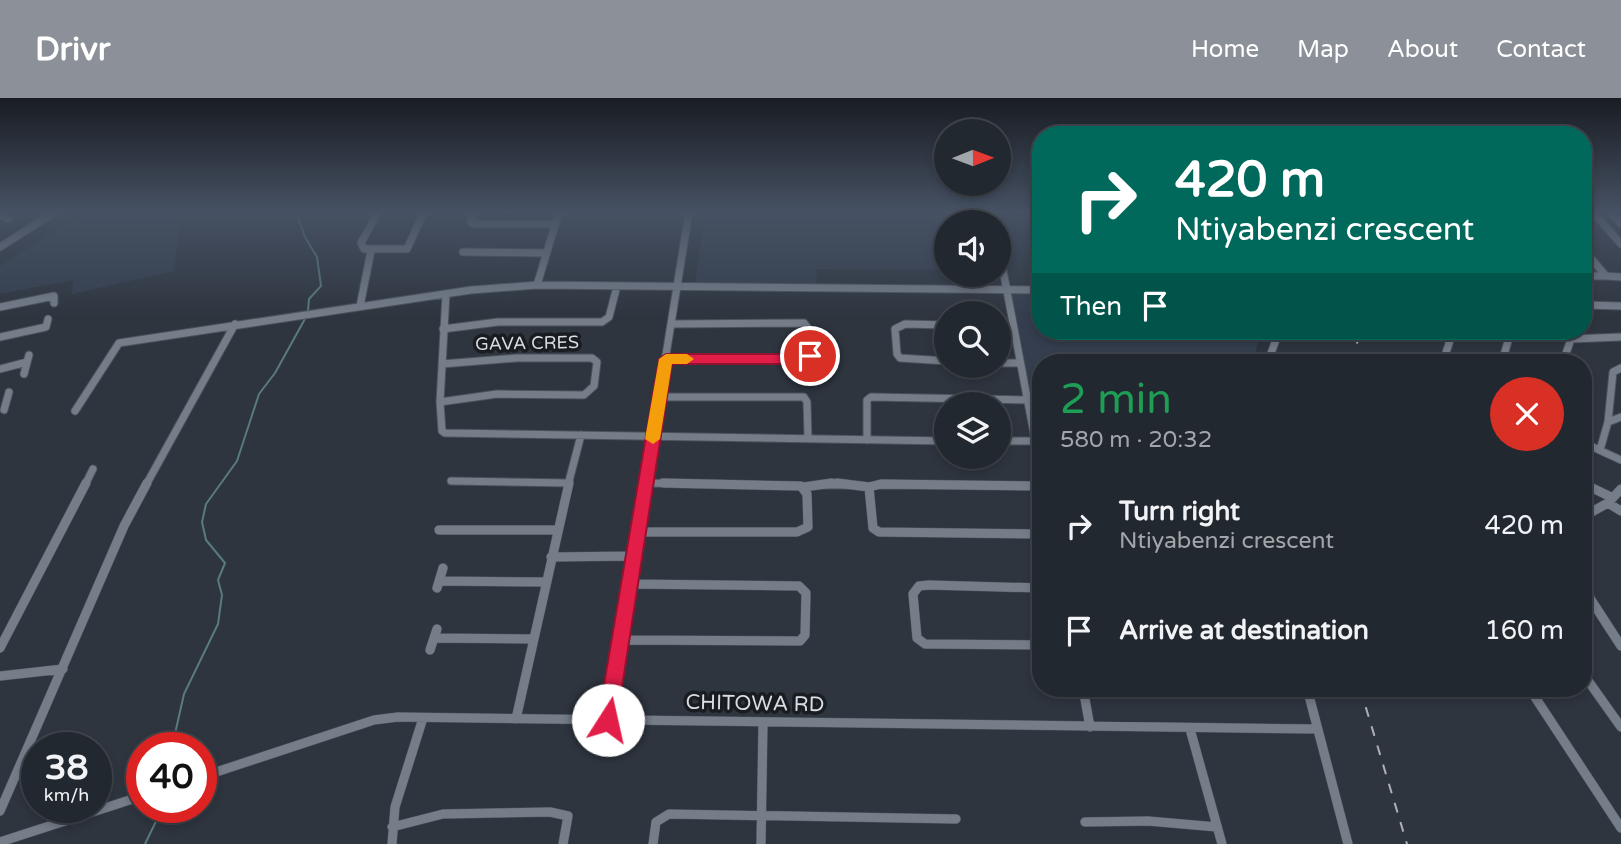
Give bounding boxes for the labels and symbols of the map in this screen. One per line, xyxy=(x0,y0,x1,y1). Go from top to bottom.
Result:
north arrow xyxy=(934,119,1012,196)
pin xyxy=(780,326,840,386)
street label: GAVA CRES xyxy=(475,331,579,355)
position arrow xyxy=(571,683,645,757)
street label: CHITOWA RD xyxy=(685,690,825,717)
speed limit sign: 40 xyxy=(126,732,217,823)

